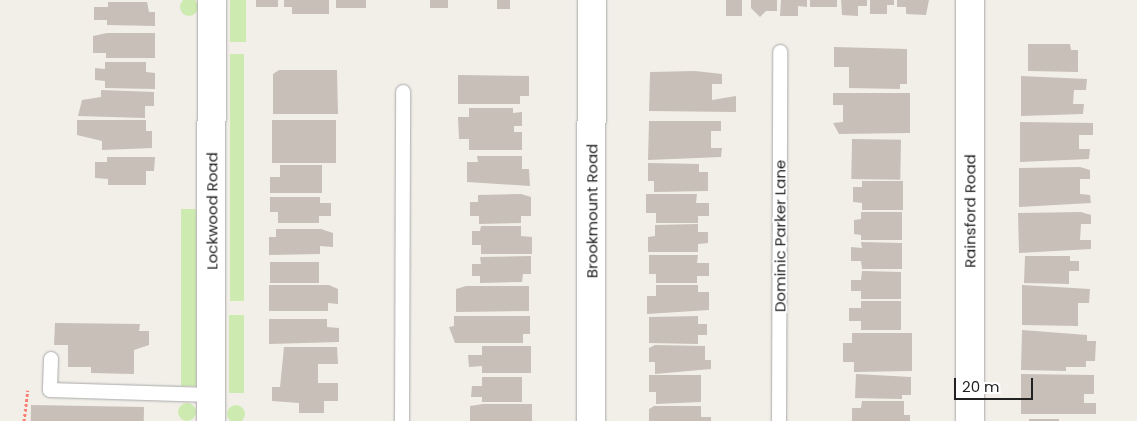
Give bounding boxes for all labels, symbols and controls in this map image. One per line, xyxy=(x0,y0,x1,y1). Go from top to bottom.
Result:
street label: Brookmount Road xyxy=(583,144,601,278)
street label: Lockwood Road xyxy=(203,152,221,270)
street label: Rainsford Road xyxy=(961,154,979,268)
street label: Dominic Parker Lane xyxy=(771,160,789,312)
scale bar xyxy=(957,368,1036,400)
text: 20 m xyxy=(962,376,1000,397)

